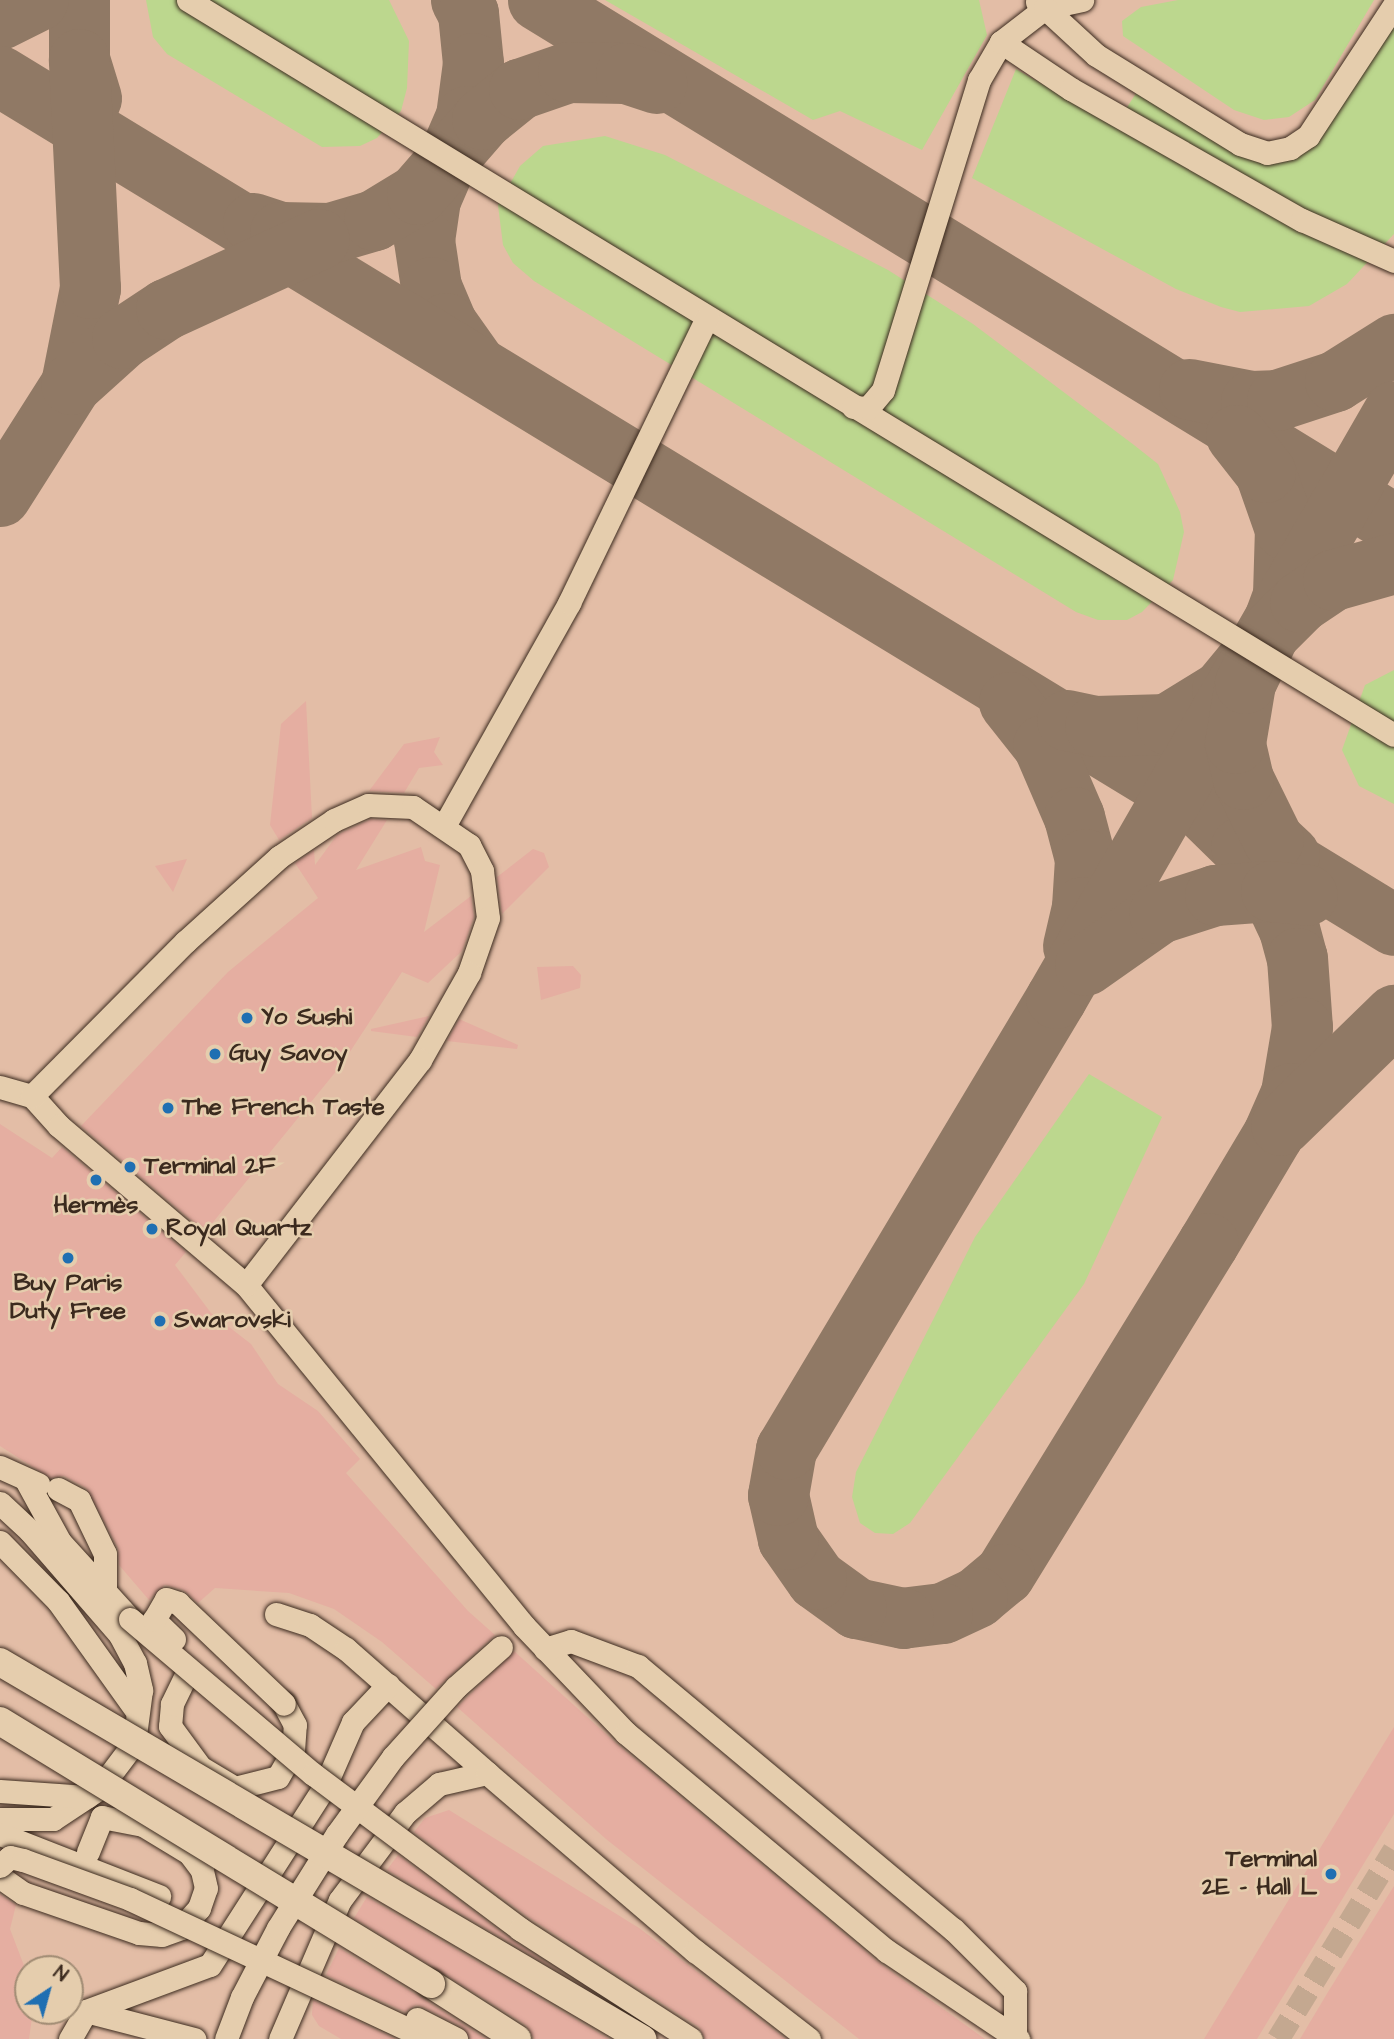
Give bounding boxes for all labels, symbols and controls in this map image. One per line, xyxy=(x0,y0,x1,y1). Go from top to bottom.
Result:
place label: Yo Sushi xyxy=(261,1004,352,1032)
marker: Yo Sushi xyxy=(239,1010,255,1026)
place label: Guy Savoy xyxy=(229,1040,347,1068)
marker: Guy Savoy xyxy=(207,1046,223,1062)
place label: The French Taste xyxy=(182,1094,385,1122)
marker: The French Taste xyxy=(160,1100,176,1116)
place label: Terminal 2F xyxy=(144,1153,275,1181)
marker: Terminal 2F xyxy=(122,1159,138,1175)
marker: Hermès xyxy=(88,1172,104,1188)
place label: Hermès xyxy=(54,1192,138,1220)
place label: Royal Quartz xyxy=(166,1215,312,1243)
marker: Royal Quartz xyxy=(144,1221,160,1237)
marker: Buy Paris Duty Free xyxy=(60,1250,76,1266)
place label: Buy Paris Duty Free xyxy=(10,1270,126,1326)
place label: Swarovski xyxy=(174,1307,291,1335)
marker: Swarovski xyxy=(152,1313,168,1329)
place label: Terminal 2E - Hall L xyxy=(1202,1846,1317,1902)
marker: Terminal 2E - Hall L xyxy=(1323,1866,1339,1882)
north arrow xyxy=(14,1955,84,2025)
text: N xyxy=(48,1960,73,1989)

